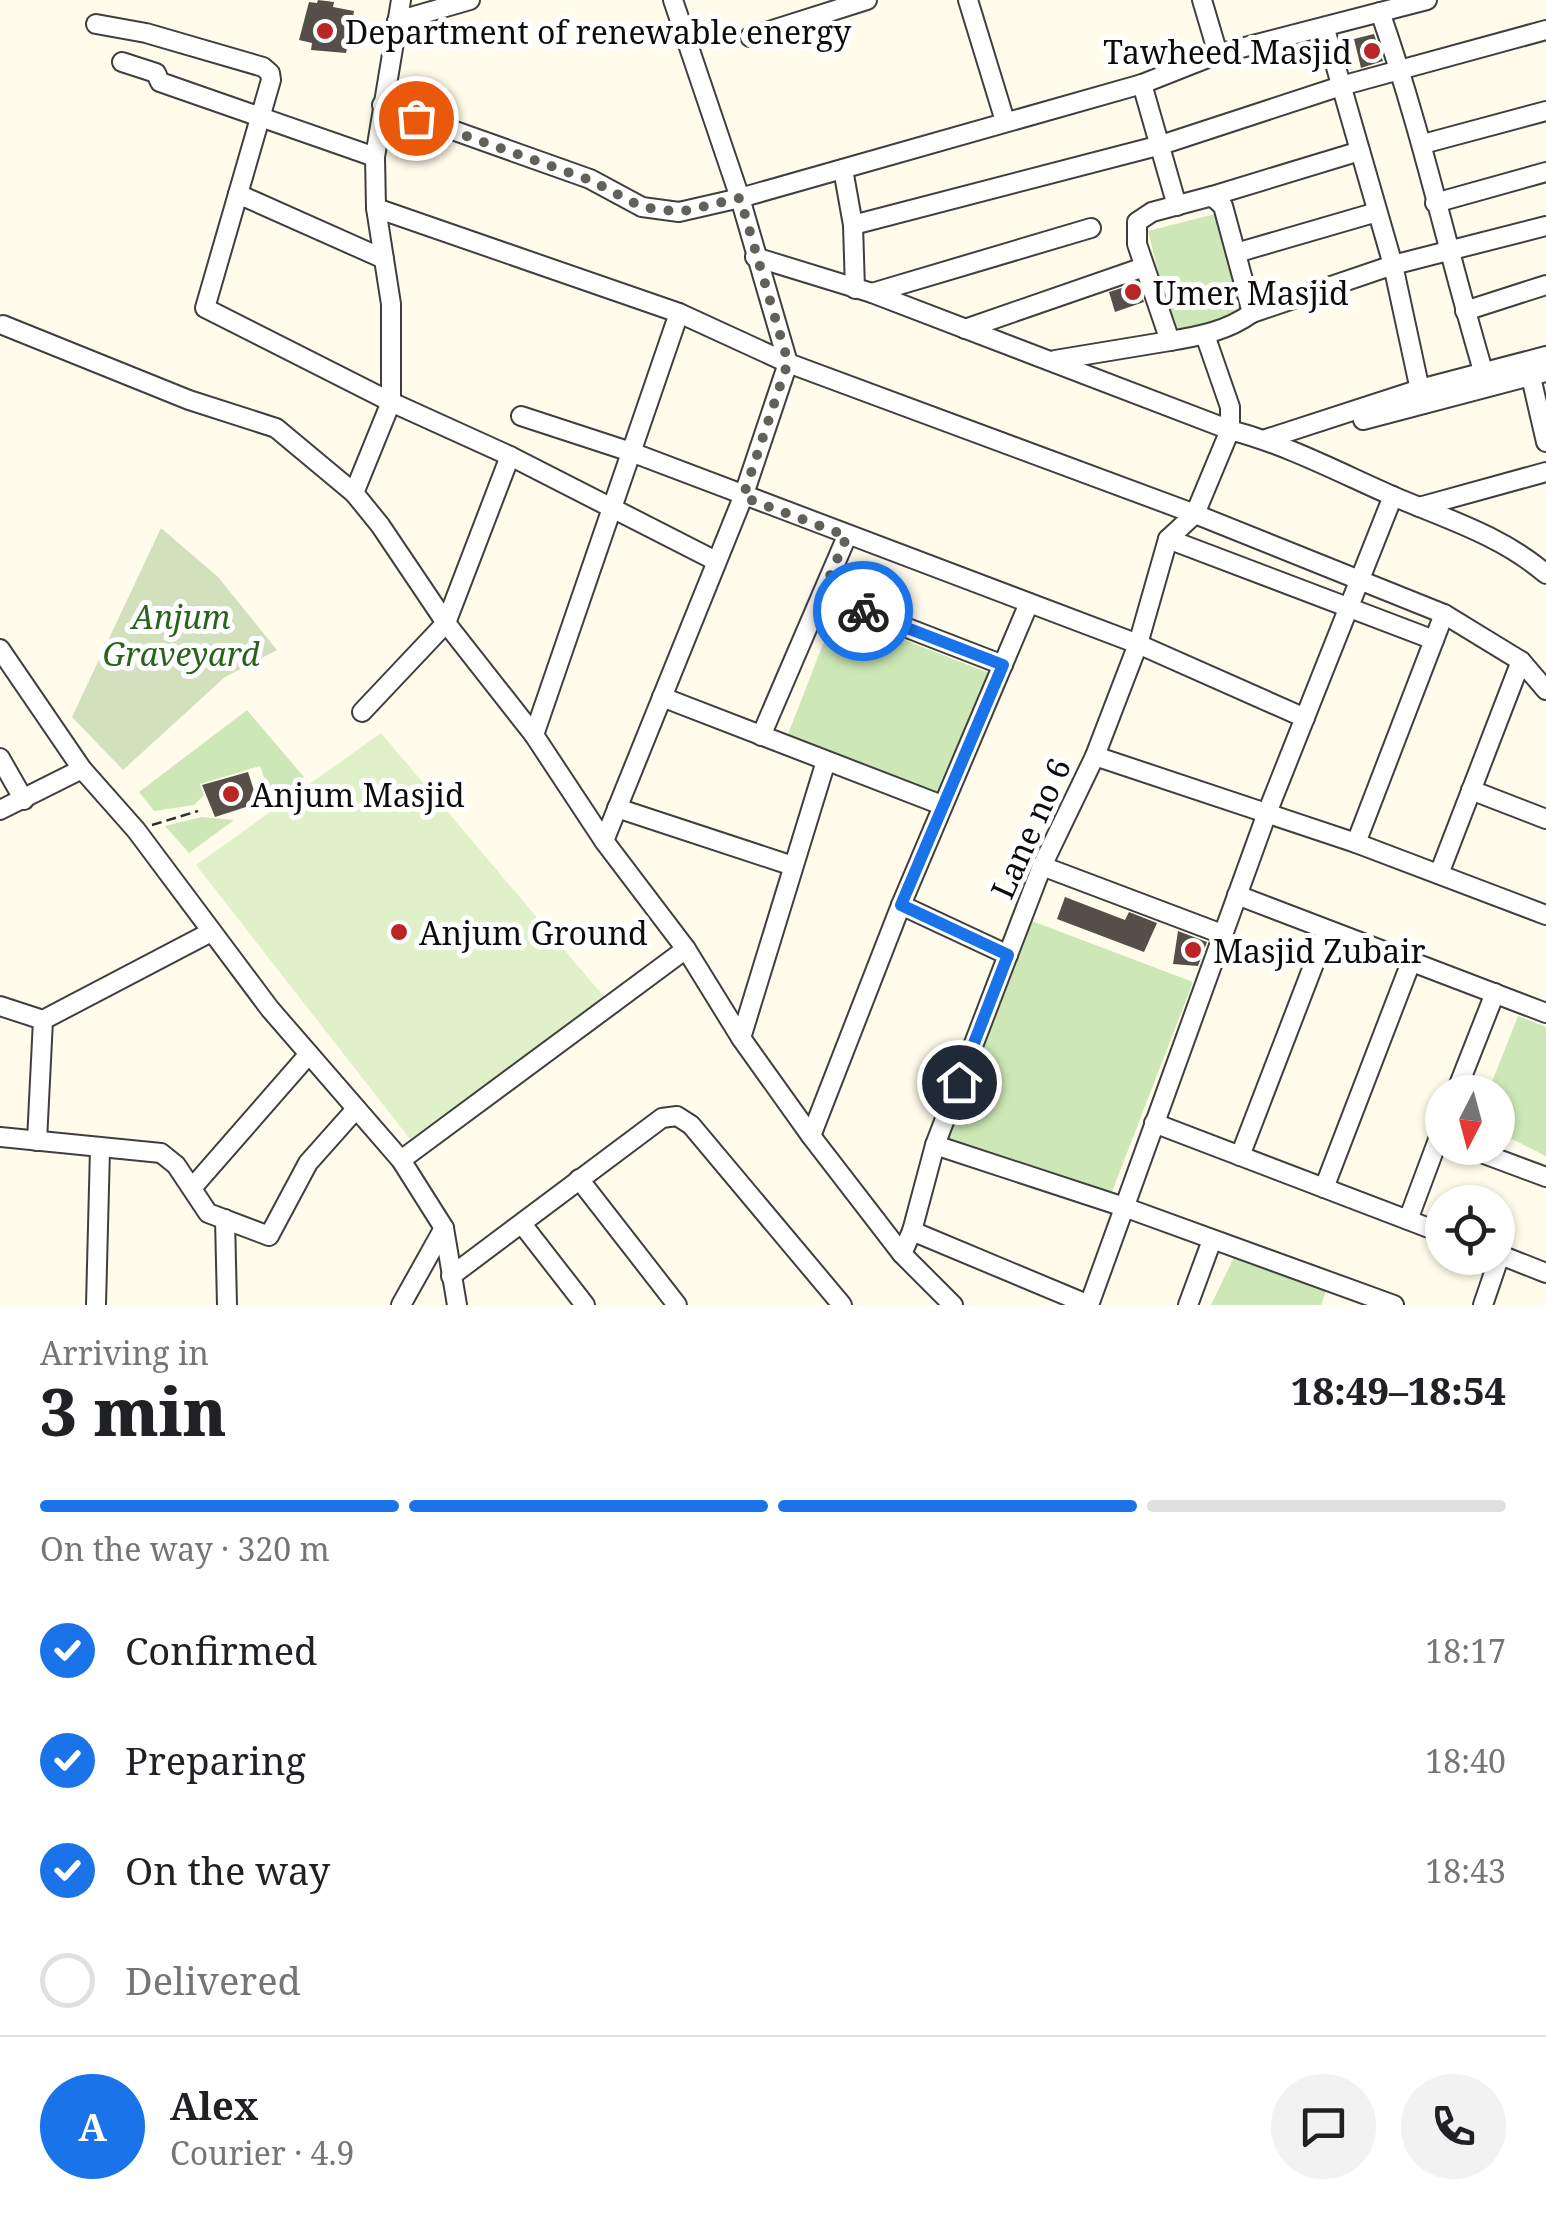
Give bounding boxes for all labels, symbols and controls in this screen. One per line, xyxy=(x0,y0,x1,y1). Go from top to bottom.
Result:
place label: Department of renewable energy xyxy=(345,10,852,53)
marker: Department of renewable energy xyxy=(314,20,336,42)
place label: Tawheed Masjid xyxy=(1103,30,1352,73)
marker: Tawheed Masjid xyxy=(1361,40,1383,62)
pin xyxy=(374,76,459,161)
icon: bag xyxy=(389,91,444,146)
place label: Umer Masjid xyxy=(1153,271,1349,314)
marker: Umer Masjid xyxy=(1122,281,1144,303)
courier xyxy=(813,561,913,661)
icon: bike xyxy=(836,584,891,639)
park label: Anjum Graveyard xyxy=(103,595,260,675)
street label: Lane no 6 xyxy=(980,751,1080,905)
place label: Anjum Masjid xyxy=(251,773,465,816)
marker: Anjum Masjid xyxy=(220,783,242,805)
place label: Anjum Ground xyxy=(419,911,648,954)
marker: Anjum Ground xyxy=(388,921,410,943)
place label: Masjid Zubair xyxy=(1213,929,1426,972)
marker: Masjid Zubair xyxy=(1182,939,1204,961)
pin xyxy=(917,1040,1002,1125)
icon: home xyxy=(932,1055,987,1110)
north arrow xyxy=(1425,1075,1515,1165)
map controls xyxy=(1425,1075,1515,1275)
button: locate xyxy=(1425,1185,1515,1275)
text: Arriving in xyxy=(40,1331,209,1374)
text: 18:49–18:54 xyxy=(1291,1364,1506,1416)
text: 3 min xyxy=(40,1367,227,1455)
text: On the way · 320 m xyxy=(40,1527,330,1570)
icon: check xyxy=(40,1623,95,1678)
text: Confirmed xyxy=(125,1624,317,1676)
text: 18:17 xyxy=(1425,1629,1506,1672)
icon: check xyxy=(40,1733,95,1788)
text: Preparing xyxy=(125,1734,306,1786)
text: 18:40 xyxy=(1425,1739,1506,1782)
icon: check xyxy=(40,1843,95,1898)
text: On the way xyxy=(125,1844,330,1896)
text: 18:43 xyxy=(1425,1849,1506,1892)
text: Delivered xyxy=(125,1954,301,2006)
button: chat xyxy=(1271,2074,1376,2179)
button: phone xyxy=(1401,2074,1506,2179)
text: Alex xyxy=(170,2079,258,2131)
text: A xyxy=(78,2100,107,2152)
text: Courier · 4.9 xyxy=(170,2131,354,2174)

